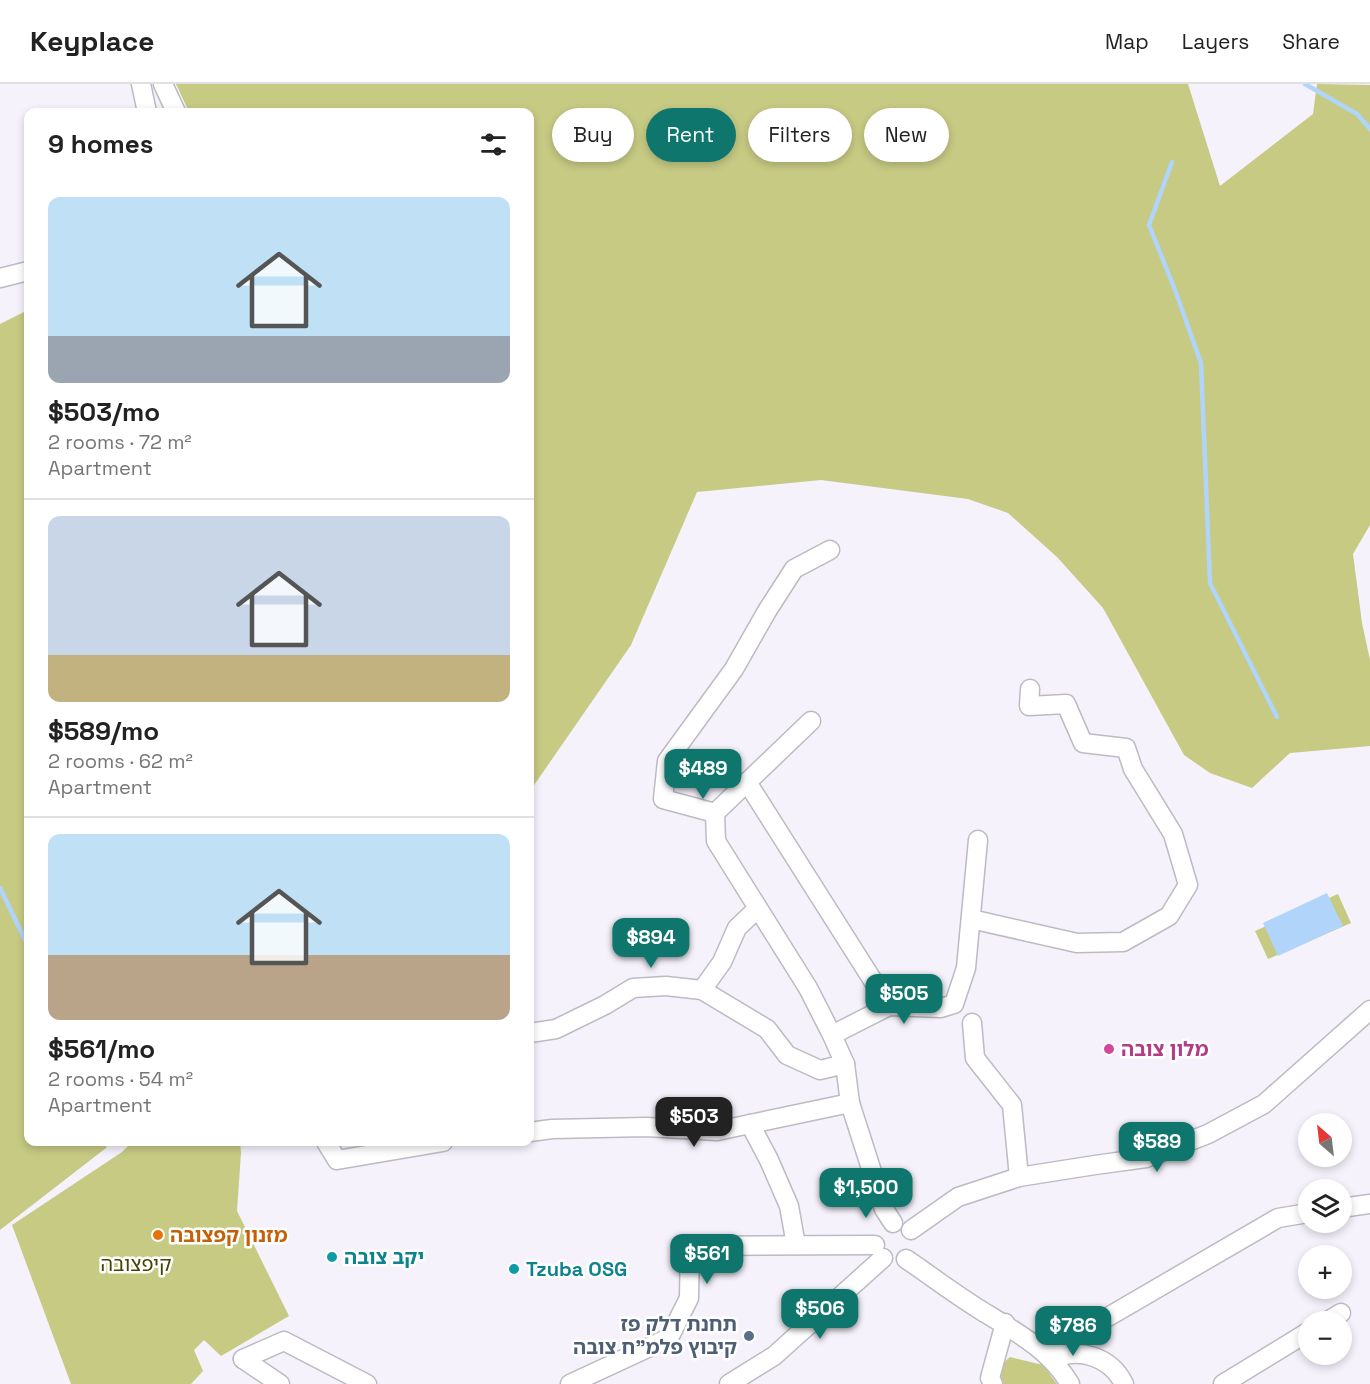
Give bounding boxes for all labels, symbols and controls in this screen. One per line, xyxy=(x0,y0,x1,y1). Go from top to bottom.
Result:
text: Keyplace xyxy=(30,23,154,59)
text: Map xyxy=(1105,28,1149,55)
text: Layers xyxy=(1182,28,1249,55)
text: Share xyxy=(1282,28,1340,55)
chip: Buy xyxy=(552,108,634,162)
chip: Rent xyxy=(646,108,736,162)
chip: Filters xyxy=(748,108,852,162)
chip: New xyxy=(864,108,949,162)
text: 9 homes xyxy=(48,127,153,161)
icon: filters xyxy=(477,128,510,161)
icon: home xyxy=(225,236,333,344)
text: $503/mo xyxy=(48,395,160,429)
text: 2 rooms · 72 m² xyxy=(48,429,192,455)
text: Apartment xyxy=(48,455,152,481)
icon: home xyxy=(225,555,333,663)
text: $589/mo xyxy=(48,714,159,748)
text: 2 rooms · 62 m² xyxy=(48,748,193,774)
pin: $489 xyxy=(667,749,739,800)
text: $489 xyxy=(678,755,728,781)
text: Apartment xyxy=(48,774,152,800)
icon: home xyxy=(225,873,333,981)
pin: $894 xyxy=(615,918,687,969)
text: $894 xyxy=(626,924,676,950)
pin: $505 xyxy=(868,974,940,1025)
text: $505 xyxy=(879,980,929,1006)
text: $561/mo xyxy=(48,1032,155,1066)
place label: מלון צובה xyxy=(1121,1036,1209,1062)
marker: מלון צובה xyxy=(1102,1042,1116,1056)
text: 2 rooms · 54 m² xyxy=(48,1066,193,1092)
text: Apartment xyxy=(48,1092,152,1118)
pin: $503 xyxy=(658,1097,730,1148)
text: $503 xyxy=(669,1103,719,1129)
north arrow xyxy=(1298,1113,1352,1167)
map controls xyxy=(1298,1113,1352,1365)
pin: $589 xyxy=(1121,1122,1193,1173)
text: $589 xyxy=(1133,1128,1181,1154)
pin: $1,500 xyxy=(817,1168,915,1219)
text: $1,500 xyxy=(834,1174,898,1200)
button: layers xyxy=(1298,1179,1352,1233)
place label: מזנון קפצובה xyxy=(170,1222,288,1248)
marker: מזנון קפצובה xyxy=(151,1228,165,1242)
pin: $561 xyxy=(671,1234,743,1285)
text: $561 xyxy=(684,1240,730,1266)
place label: יקב צובה xyxy=(344,1244,424,1270)
button: + xyxy=(1298,1245,1352,1299)
marker: יקב צובה xyxy=(325,1250,339,1264)
park label: קיפצובה xyxy=(100,1251,172,1277)
place label: Tzuba OSG xyxy=(526,1256,627,1282)
marker: Tzuba OSG xyxy=(507,1262,521,1276)
pin: $506 xyxy=(784,1289,856,1340)
text: $506 xyxy=(795,1295,845,1321)
pin: $786 xyxy=(1037,1306,1109,1357)
place label: תחנת דלק פז קיבוץ פלמ"ח צובה xyxy=(573,1311,737,1360)
button: − xyxy=(1298,1311,1352,1365)
text: $786 xyxy=(1049,1312,1097,1338)
marker: תחנת דלק פז קיבוץ פלמ"ח צובה xyxy=(742,1329,756,1343)

